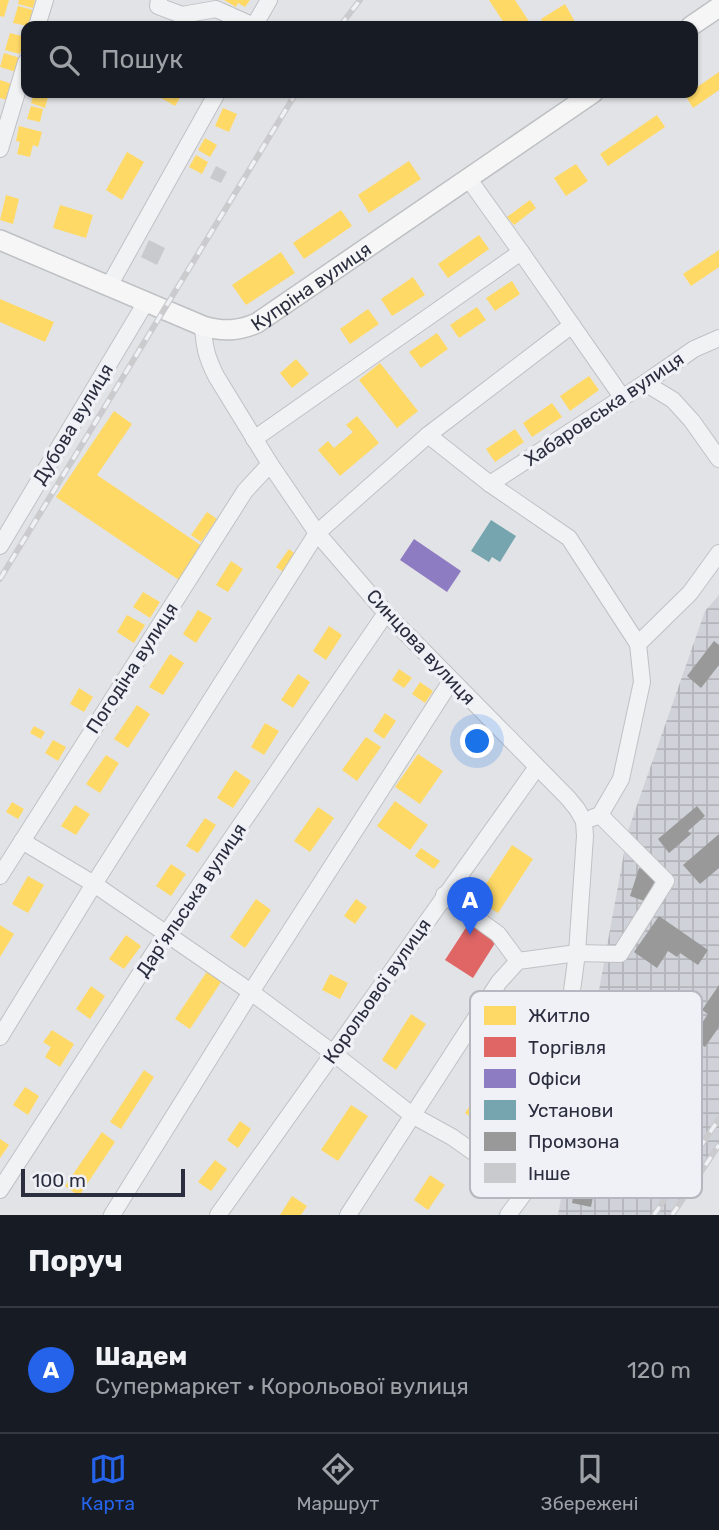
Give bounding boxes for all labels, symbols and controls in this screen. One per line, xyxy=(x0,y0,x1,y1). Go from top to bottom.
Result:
search box xyxy=(21,21,698,98)
icon: search xyxy=(45,41,83,79)
text: Пошук xyxy=(101,44,183,75)
street label: Купріна вулиця xyxy=(246,237,375,335)
street label: Хабаровська вулиця xyxy=(520,347,688,471)
street label: Дубова вулиця xyxy=(28,359,118,489)
street label: Синцова вулиця xyxy=(362,585,480,709)
street label: Погодіна вулиця xyxy=(81,598,183,738)
your location xyxy=(460,724,494,758)
street label: Дар’яльська вулиця xyxy=(131,819,251,981)
pin: A xyxy=(447,877,493,935)
street label: Корольової вулиця xyxy=(318,914,436,1068)
legend xyxy=(470,991,702,1198)
text: Житло xyxy=(528,1004,590,1027)
text: Торгівля xyxy=(528,1036,606,1059)
text: Офіси xyxy=(528,1067,581,1090)
text: Установи xyxy=(528,1099,613,1122)
text: Промзона xyxy=(528,1130,619,1153)
text: Інше xyxy=(528,1162,570,1185)
scale bar xyxy=(21,1166,186,1198)
text: 100 m xyxy=(32,1169,86,1192)
text: Поруч xyxy=(28,1243,123,1279)
text: Шадем xyxy=(95,1341,187,1372)
text: A xyxy=(43,1356,59,1384)
text: 120 m xyxy=(627,1356,691,1384)
text: Супермаркет · Корольової вулиця xyxy=(95,1372,469,1400)
tab: Карта xyxy=(81,1450,135,1515)
tab: Маршрут xyxy=(296,1450,379,1515)
tab: Збережені xyxy=(541,1450,638,1515)

